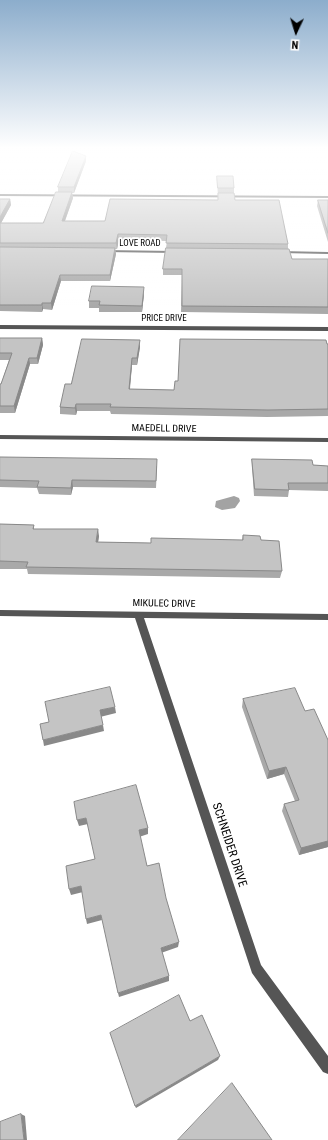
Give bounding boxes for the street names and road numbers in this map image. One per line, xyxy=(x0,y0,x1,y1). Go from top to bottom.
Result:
street label: LOVE ROAD xyxy=(119,239,161,249)
street label: PRICE DRIVE xyxy=(141,314,187,324)
street label: MAEDELL DRIVE xyxy=(131,422,197,436)
street label: MIKULEC DRIVE xyxy=(132,597,196,611)
street label: SCHNEIDER DRIVE xyxy=(209,801,249,889)

